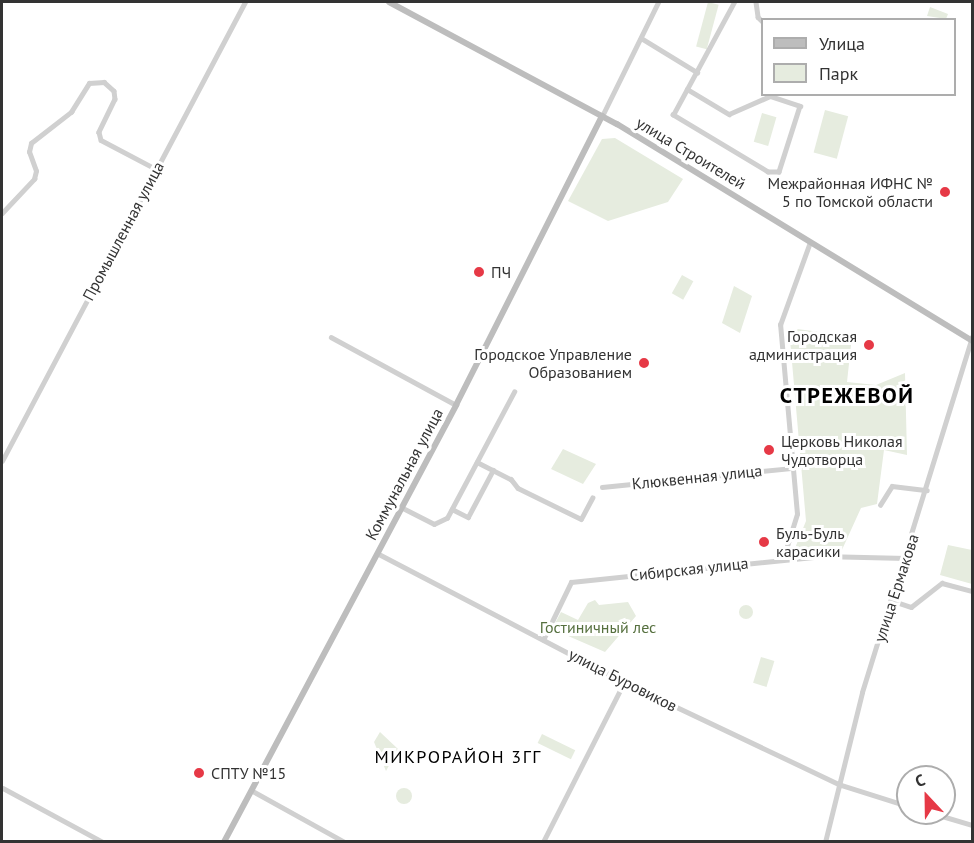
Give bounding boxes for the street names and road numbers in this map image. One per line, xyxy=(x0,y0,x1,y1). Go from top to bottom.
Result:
street label: улица Строителей xyxy=(633,113,749,193)
street label: Промышленная улица xyxy=(78,158,168,304)
street label: Коммунальная улица xyxy=(361,405,447,543)
street label: Клюквенная улица xyxy=(631,461,763,493)
street label: улица Ермакова xyxy=(869,532,923,644)
street label: Сибирская улица xyxy=(629,553,749,585)
street label: улица Буровиков xyxy=(566,644,680,716)

